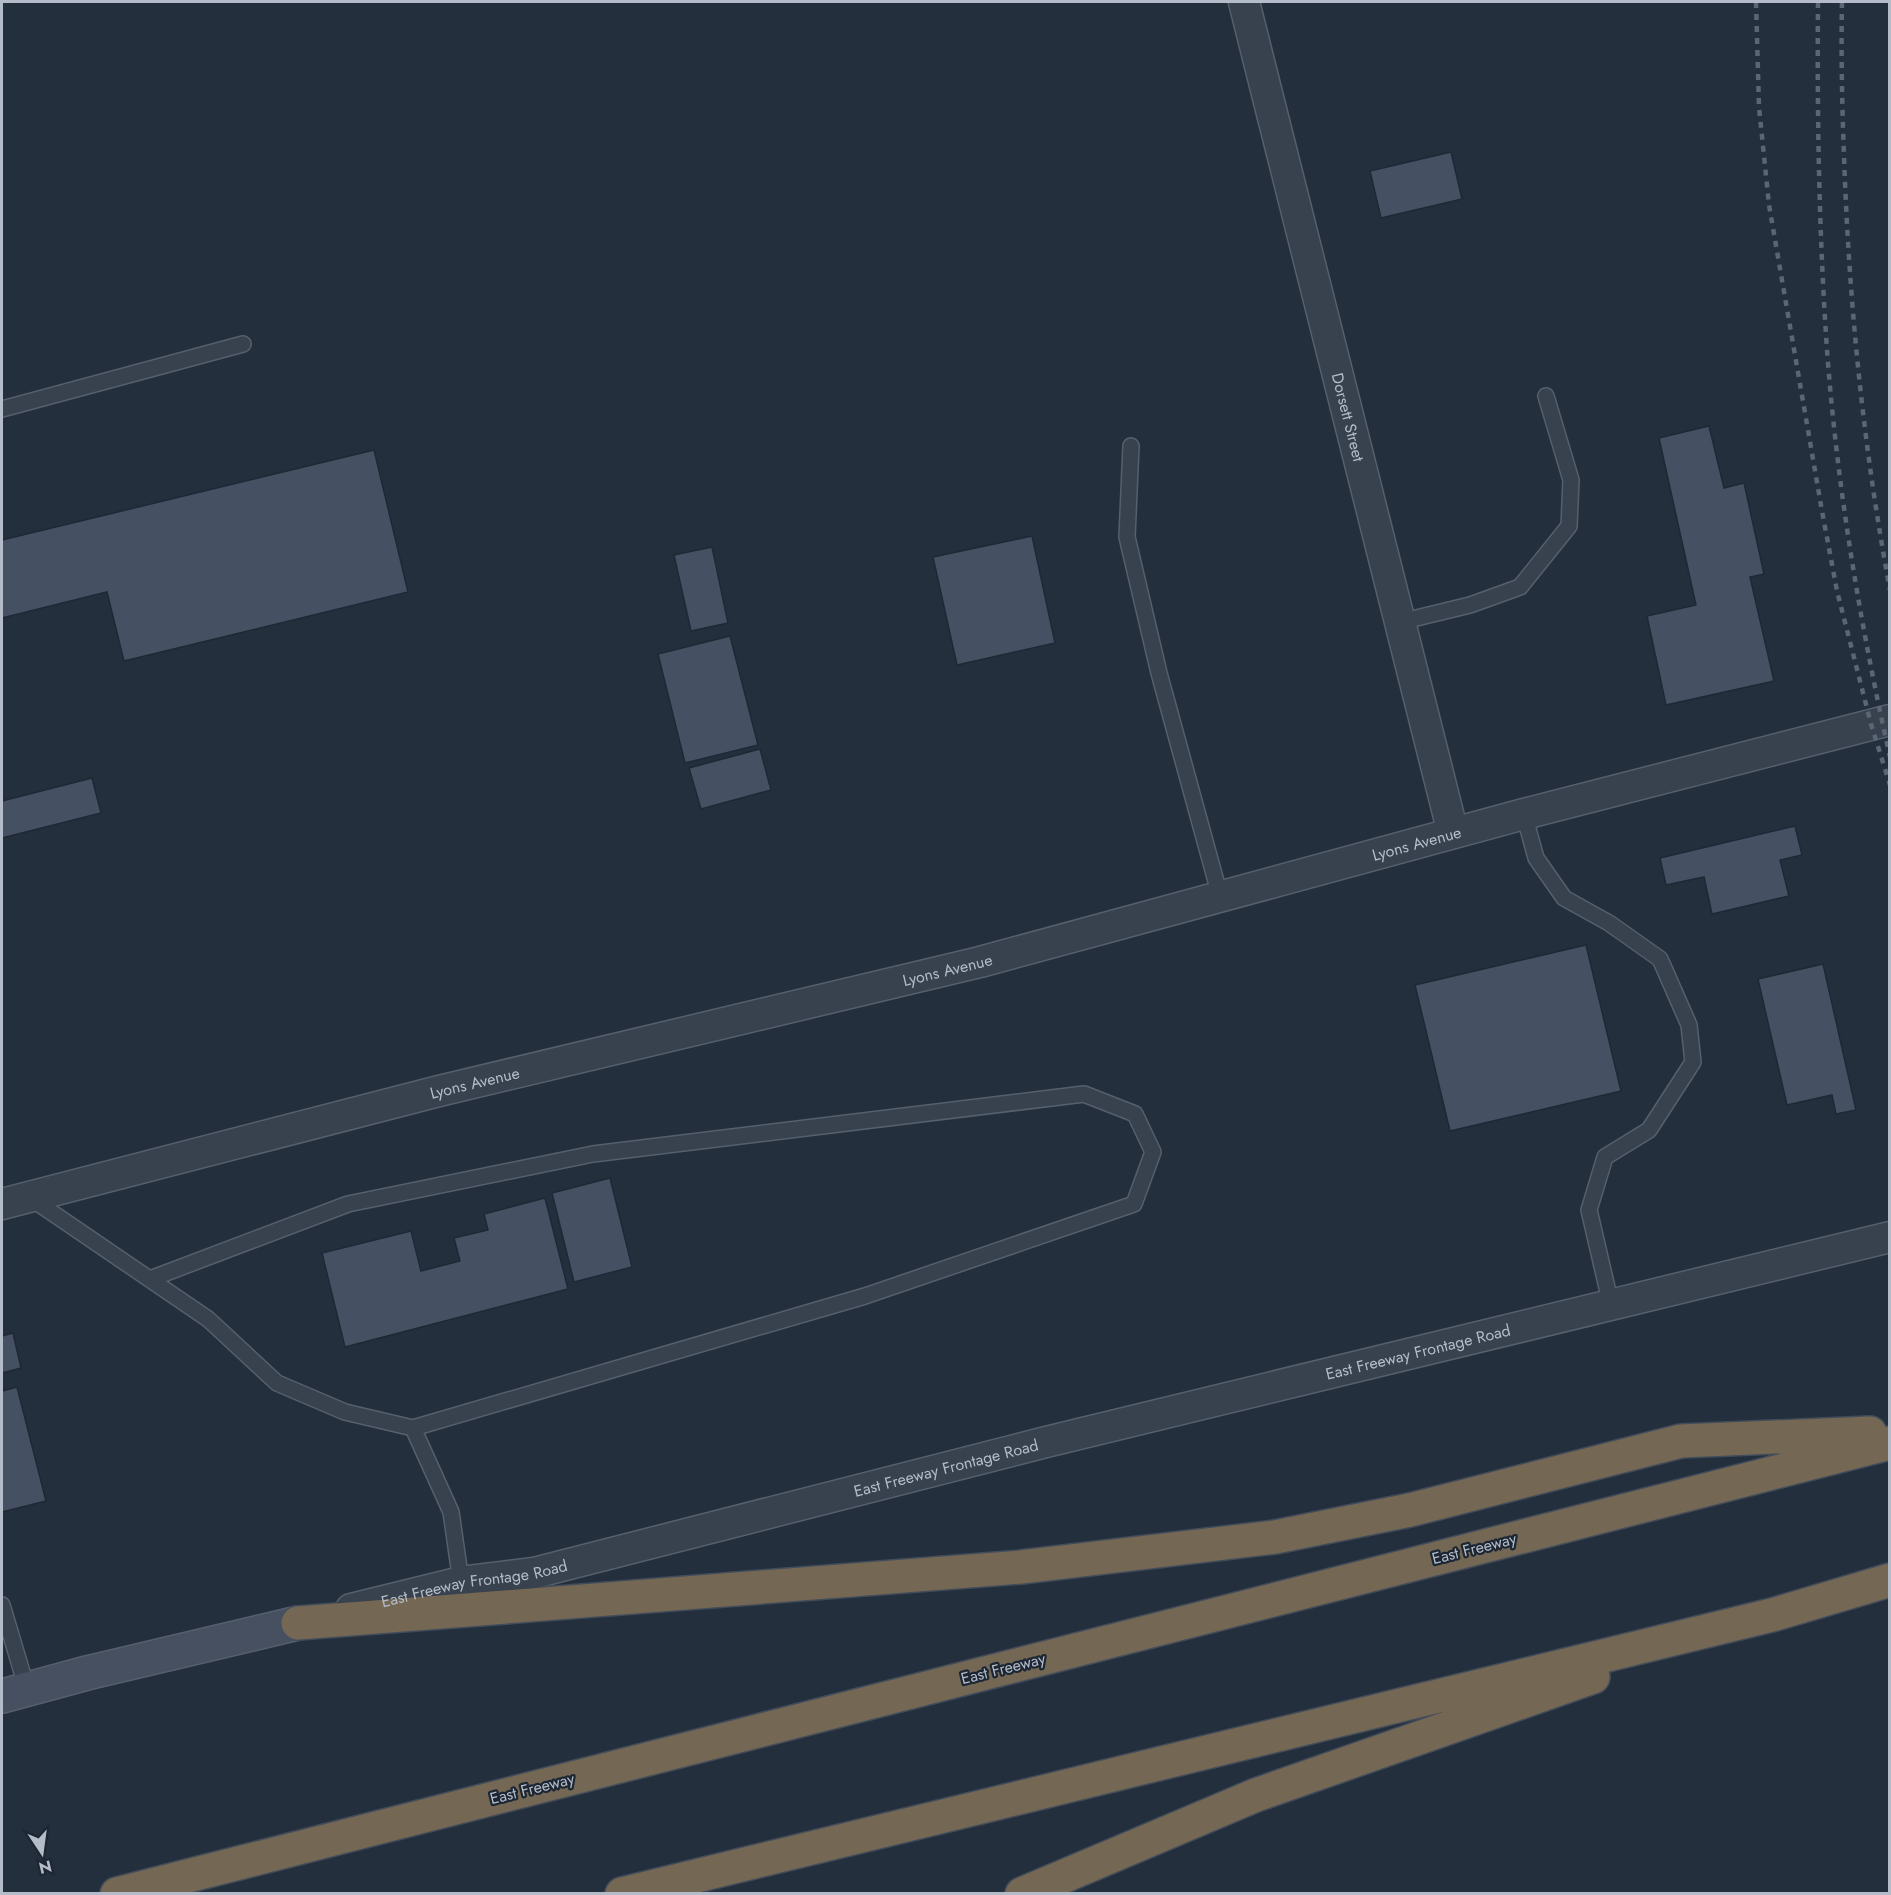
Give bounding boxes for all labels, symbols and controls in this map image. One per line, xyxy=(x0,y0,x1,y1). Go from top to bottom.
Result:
street label: Dorsett Street xyxy=(1326,370,1370,464)
street label: Lyons Avenue xyxy=(1370,821,1464,867)
street label: Lyons Avenue xyxy=(900,948,995,992)
street label: Lyons Avenue xyxy=(427,1061,522,1105)
street label: East Freeway Frontage Road xyxy=(1323,1319,1513,1386)
street label: East Freeway Frontage Road xyxy=(851,1433,1041,1503)
street label: East Freeway xyxy=(1429,1527,1520,1570)
street label: East Freeway Frontage Road xyxy=(379,1554,570,1613)
street label: East Freeway xyxy=(958,1647,1049,1690)
street label: East Freeway xyxy=(487,1767,578,1810)
north arrow xyxy=(12,1823,72,1883)
text: N xyxy=(36,1854,54,1880)

